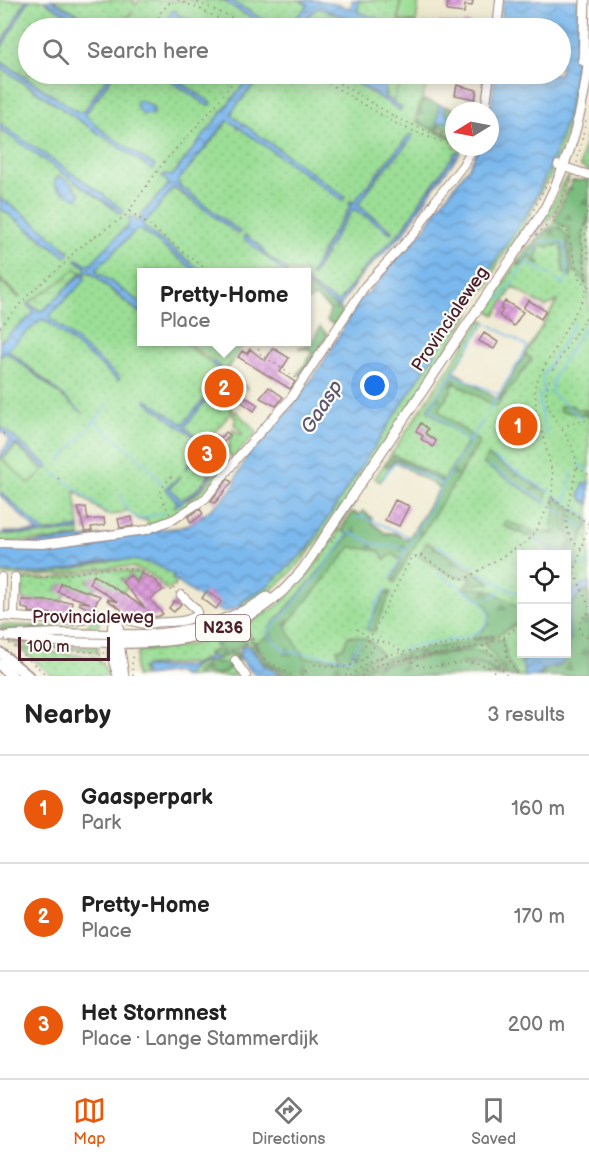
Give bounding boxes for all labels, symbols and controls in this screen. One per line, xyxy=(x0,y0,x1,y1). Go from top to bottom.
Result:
search box xyxy=(18,18,571,84)
icon: search xyxy=(39,35,72,68)
text: Search here xyxy=(87,38,209,65)
north arrow xyxy=(445,102,499,156)
street label: Provincialeweg xyxy=(407,262,493,376)
popup xyxy=(137,268,311,346)
text: Pretty-Home xyxy=(160,282,288,309)
text: Place xyxy=(160,309,210,333)
pin: 2 xyxy=(204,366,244,410)
your location xyxy=(360,371,389,400)
water label: Gaasp xyxy=(296,376,348,438)
pin: 1 xyxy=(498,404,538,448)
pin: 3 xyxy=(188,432,226,476)
map controls xyxy=(517,550,571,658)
button: locate xyxy=(517,550,571,604)
button: layers xyxy=(517,604,571,658)
street label: Provincialeweg xyxy=(32,607,154,628)
road number: N236 xyxy=(196,615,250,641)
scale bar xyxy=(18,634,110,662)
text: 100 m xyxy=(27,638,70,657)
text: Nearby xyxy=(24,700,111,731)
text: 3 results xyxy=(487,703,565,727)
text: Gaasperpark xyxy=(81,784,213,811)
text: 1 xyxy=(39,797,48,821)
text: 160 m xyxy=(511,797,565,821)
text: Park xyxy=(81,811,121,835)
text: Pretty-Home xyxy=(81,892,210,919)
text: 2 xyxy=(38,905,49,929)
text: 170 m xyxy=(514,905,565,929)
text: Place xyxy=(81,919,132,943)
text: Het Stormnest xyxy=(81,1000,227,1027)
text: 3 xyxy=(38,1013,49,1037)
text: 200 m xyxy=(508,1013,565,1037)
text: Place · Lange Stammerdijk xyxy=(81,1027,318,1051)
tab: Map xyxy=(73,1094,106,1149)
tab: Directions xyxy=(252,1094,325,1149)
tab: Saved xyxy=(471,1094,516,1149)

